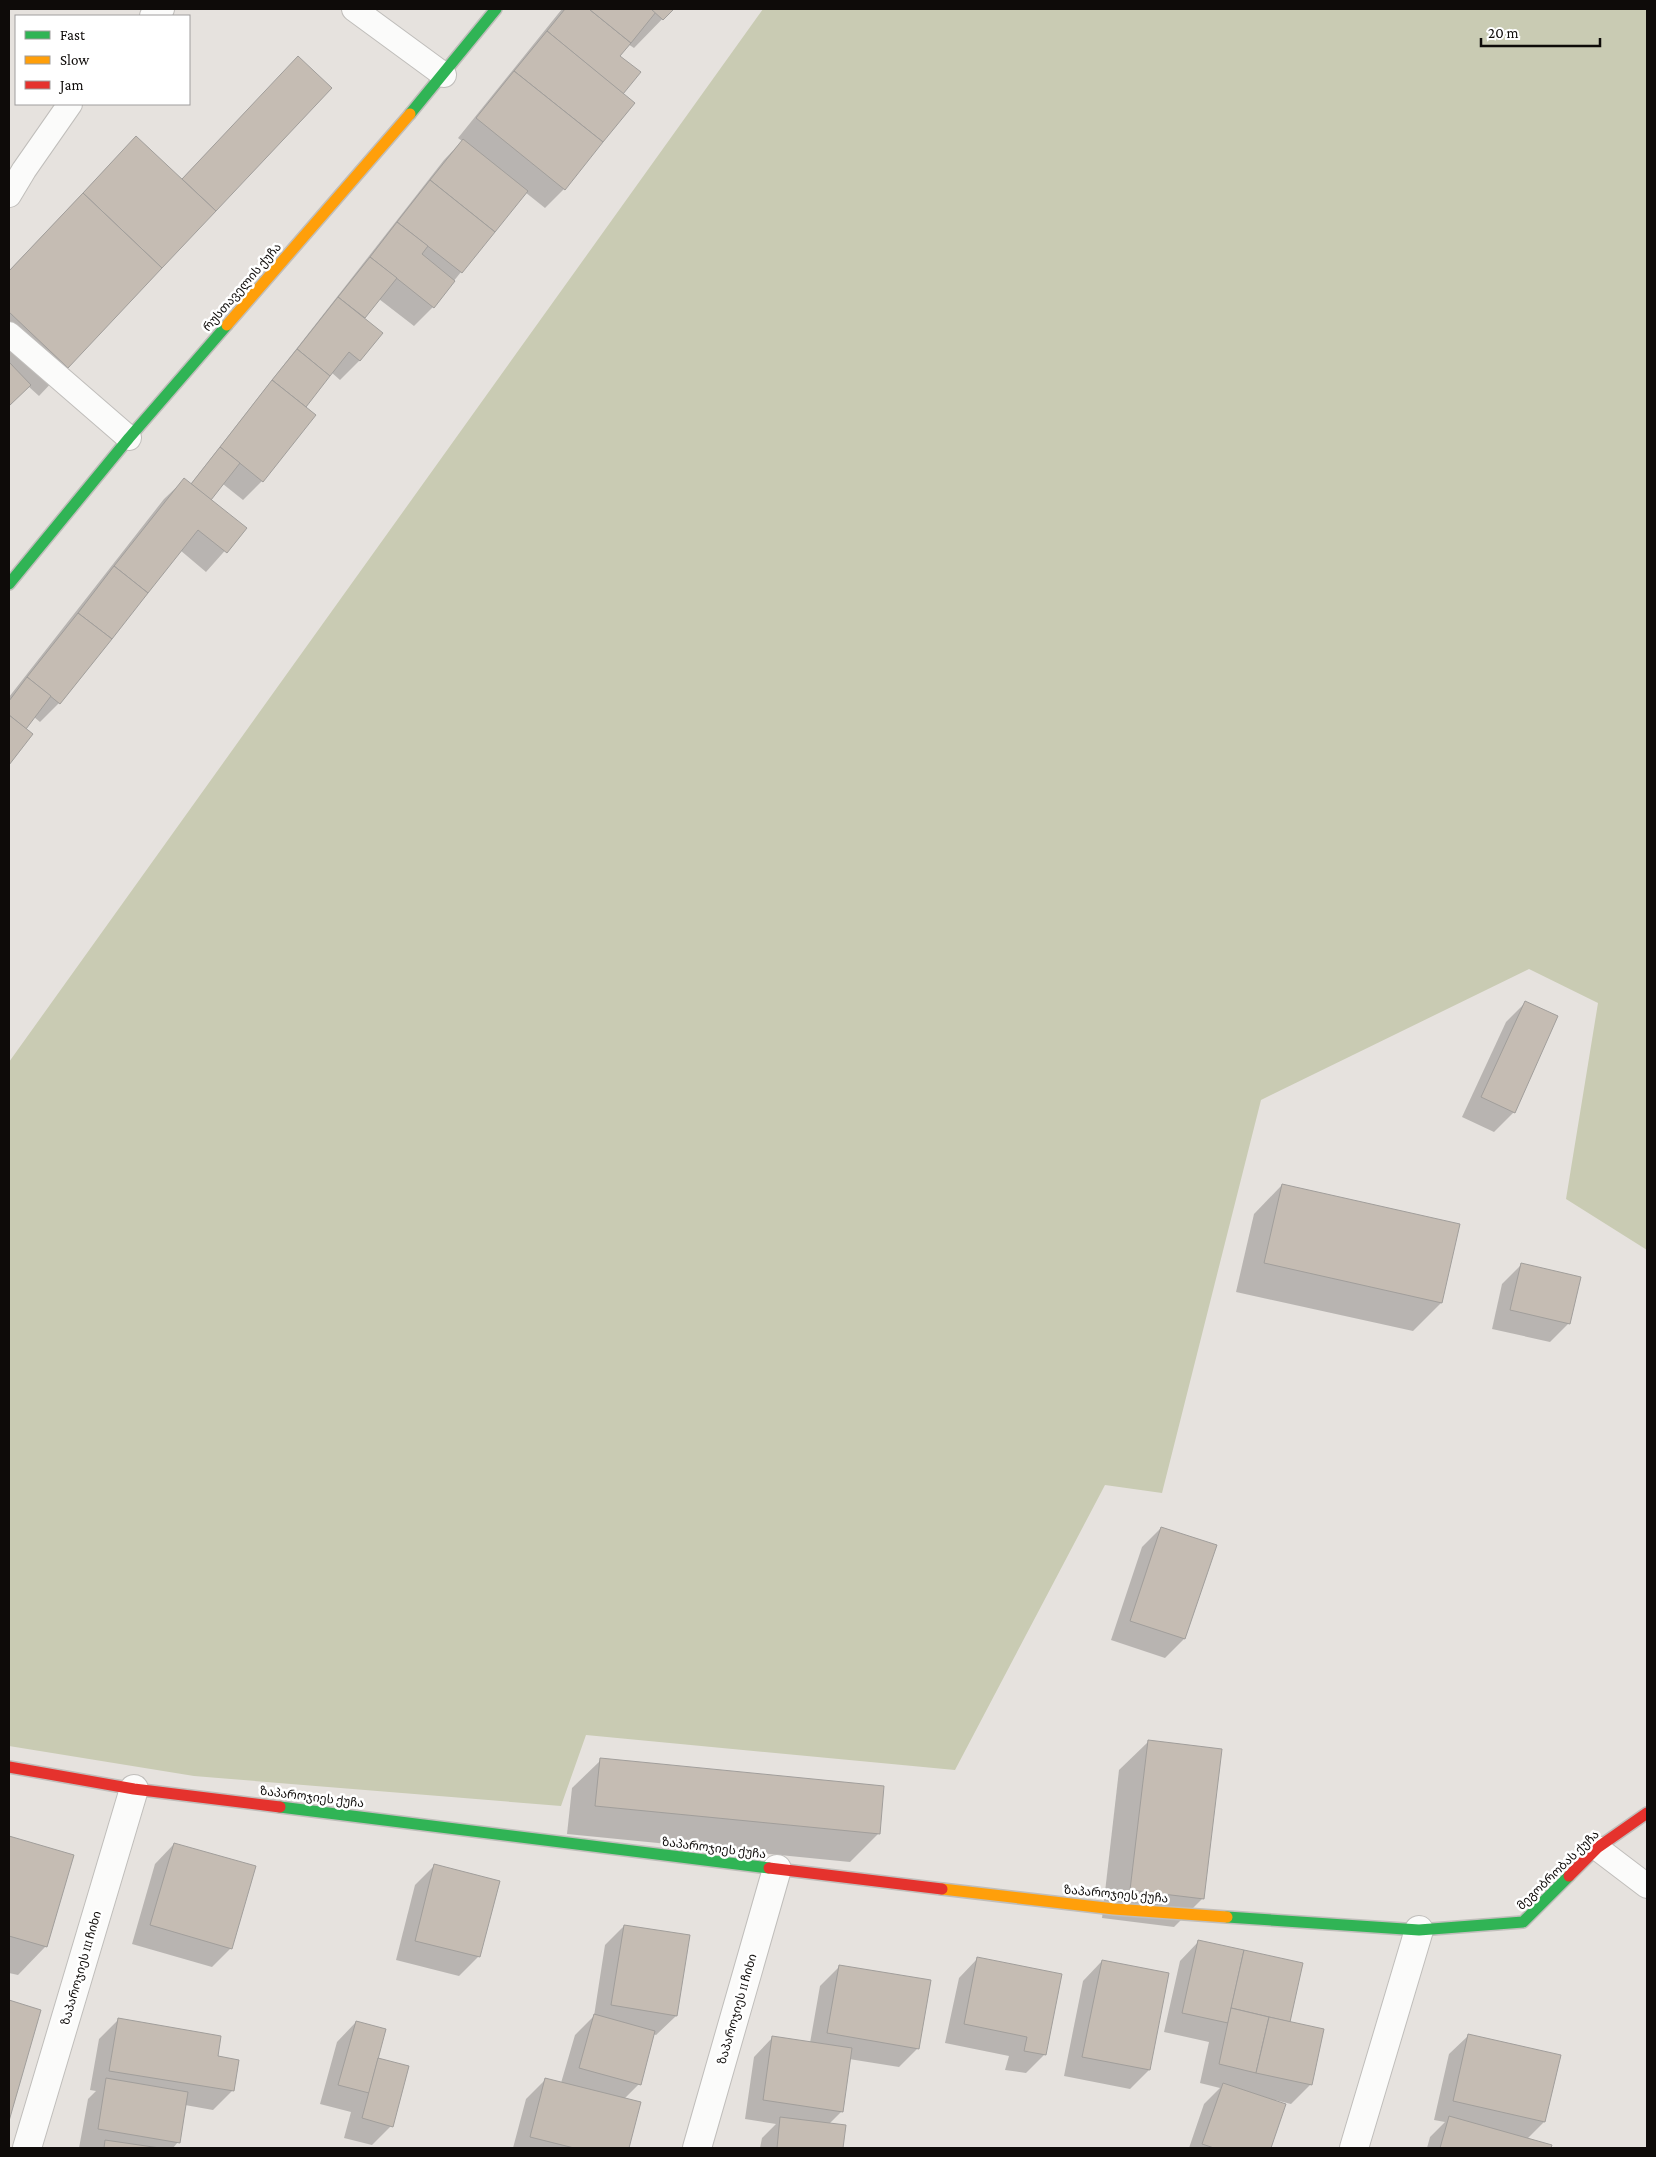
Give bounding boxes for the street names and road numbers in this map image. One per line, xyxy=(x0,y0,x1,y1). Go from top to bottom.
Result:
street label: რუსთაველის ქუჩა xyxy=(200,240,285,335)
street label: ზაპაროჯიეს ქუჩა xyxy=(259,1784,365,1810)
street label: მეგობრობას ქუჩა xyxy=(1514,1827,1602,1913)
street label: ზაპაროჯიეს ქუჩა xyxy=(661,1835,767,1861)
street label: ზაპაროჯიეს ქუჩა xyxy=(1063,1882,1169,1906)
street label: ზაპაროჯიეს III ჩიხი xyxy=(58,1909,104,2027)
street label: ზაპაროჯიეს II ჩიხი xyxy=(715,1952,760,2066)

